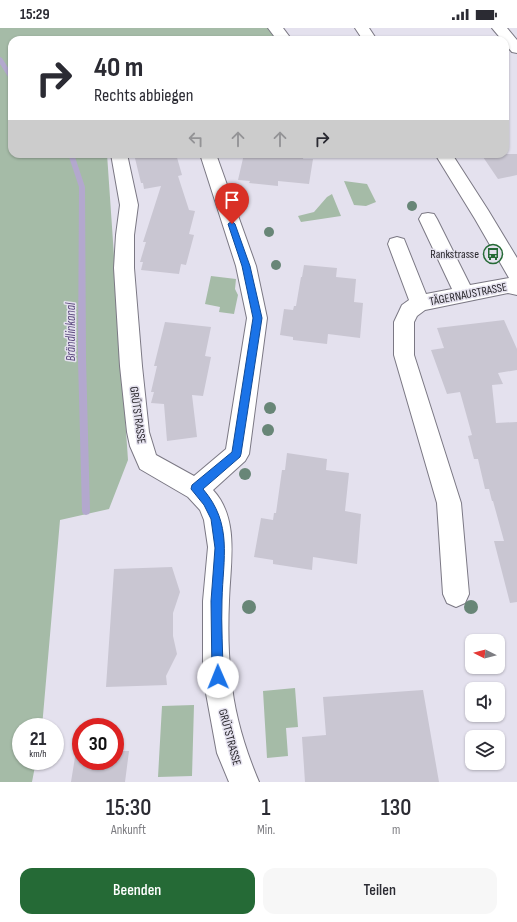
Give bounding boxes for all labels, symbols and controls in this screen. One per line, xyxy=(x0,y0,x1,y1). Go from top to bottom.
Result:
text: 15:29 xyxy=(20,5,50,24)
text: 40 m xyxy=(94,51,143,84)
icon: right xyxy=(28,52,80,104)
text: Rechts abbiegen xyxy=(94,85,194,106)
icon: left xyxy=(185,128,207,150)
icon: ahead xyxy=(227,128,249,150)
icon: ahead xyxy=(269,128,291,150)
icon: right xyxy=(311,128,333,150)
pin xyxy=(215,183,249,224)
icon: arrive xyxy=(221,189,243,211)
bus stop icon: Rankstrasse xyxy=(482,243,504,265)
place label: Rankstrasse xyxy=(430,247,479,262)
street label: TÄGERNAUSTRASSE xyxy=(428,280,508,309)
water label: Brändlinkanal xyxy=(63,302,79,361)
street label: GRÜTSTRASSE xyxy=(126,385,149,445)
north arrow xyxy=(465,634,505,674)
map controls xyxy=(465,634,505,770)
position arrow xyxy=(197,656,239,698)
button: sound xyxy=(465,682,505,722)
street label: GRÜTSTRASSE xyxy=(215,707,244,767)
speed limit sign: 30 xyxy=(72,718,124,770)
text: 21 xyxy=(30,727,46,751)
button: layers xyxy=(465,730,505,770)
text: km/h xyxy=(29,748,47,760)
text: 15:30 xyxy=(106,793,151,822)
text: 1 xyxy=(262,793,271,822)
text: 130 xyxy=(381,793,411,822)
text: Ankunft xyxy=(111,822,146,838)
text: Min. xyxy=(257,822,275,838)
text: m xyxy=(392,822,400,838)
button: Beenden xyxy=(20,868,255,914)
button: Teilen xyxy=(263,868,497,914)

